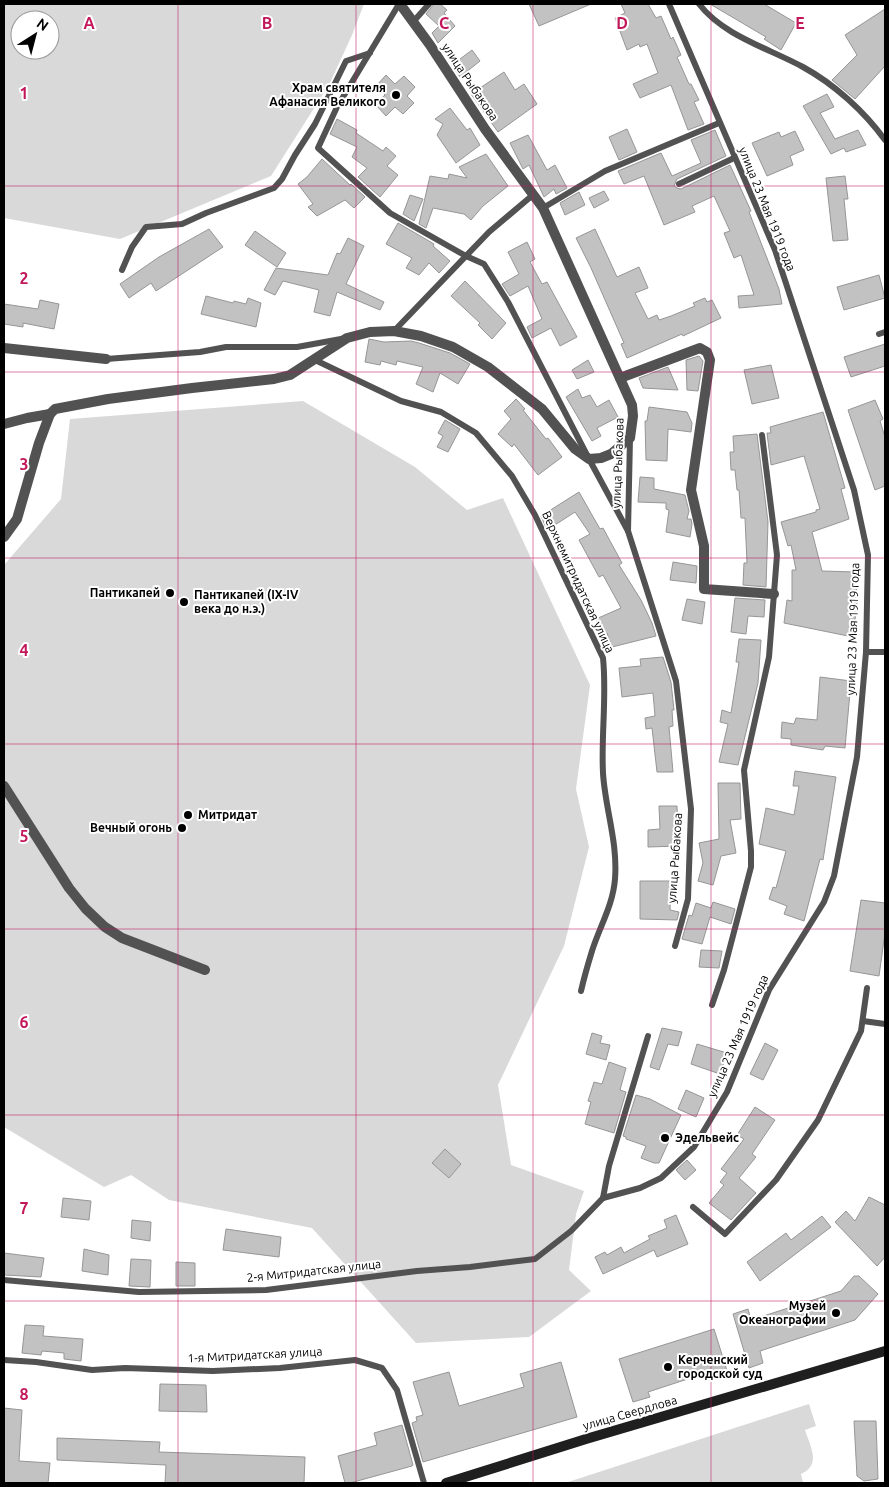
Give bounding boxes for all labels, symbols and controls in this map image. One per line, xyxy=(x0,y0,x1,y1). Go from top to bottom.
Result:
north arrow xyxy=(10,10,60,60)
text: A xyxy=(83,14,95,32)
text: B xyxy=(262,14,272,32)
text: C xyxy=(439,14,449,32)
text: D xyxy=(616,14,628,32)
text: E xyxy=(795,14,805,32)
text: N xyxy=(34,15,52,34)
street label: улица Рыбакова xyxy=(440,41,501,123)
place label: Храм святителя Афанасия Великого xyxy=(269,81,386,108)
text: 1 xyxy=(19,84,29,102)
marker: Храм святителя Афанасия Великого xyxy=(390,89,402,101)
street label: улица 23 Мая 1919 года xyxy=(737,145,798,273)
text: 2 xyxy=(19,269,29,287)
street label: улица Рыбакова xyxy=(609,417,626,509)
text: 3 xyxy=(19,455,29,473)
street label: Верхнемитридатская улица xyxy=(540,509,617,655)
street label: улица 23 Мая 1919 года xyxy=(844,563,861,695)
place label: Пантикапей xyxy=(90,586,160,599)
marker: Пантикапей xyxy=(164,587,176,599)
place label: Пантикапей (IX-IV века до н.э.) xyxy=(194,588,299,616)
marker: Пантикапей (IX-IV века до н.э.) xyxy=(178,596,190,608)
text: 4 xyxy=(19,641,29,659)
place label: Митридат xyxy=(198,808,257,821)
marker: Митридат xyxy=(182,809,194,821)
street label: улица Рыбакова xyxy=(665,812,684,904)
place label: Вечный огонь xyxy=(90,821,172,834)
marker: Вечный огонь xyxy=(176,822,188,834)
text: 5 xyxy=(19,827,29,845)
street label: улица 23 Мая 1919 года xyxy=(705,973,770,1099)
text: 6 xyxy=(19,1013,29,1031)
place label: Эдельвейс xyxy=(675,1131,739,1144)
marker: Эдельвейс xyxy=(659,1132,671,1144)
text: 7 xyxy=(19,1199,29,1217)
street label: 2-я Митридатская улица xyxy=(246,1257,382,1284)
place label: Музей Океанографии xyxy=(739,1299,826,1326)
marker: Музей Океанографии xyxy=(830,1307,842,1319)
street label: 1-я Митридатская улица xyxy=(187,1344,323,1365)
place label: Керченский городской суд xyxy=(678,1353,763,1380)
marker: Керченский городской суд xyxy=(662,1361,674,1373)
text: 8 xyxy=(19,1385,29,1403)
street label: улица Свердлова xyxy=(581,1393,678,1432)

